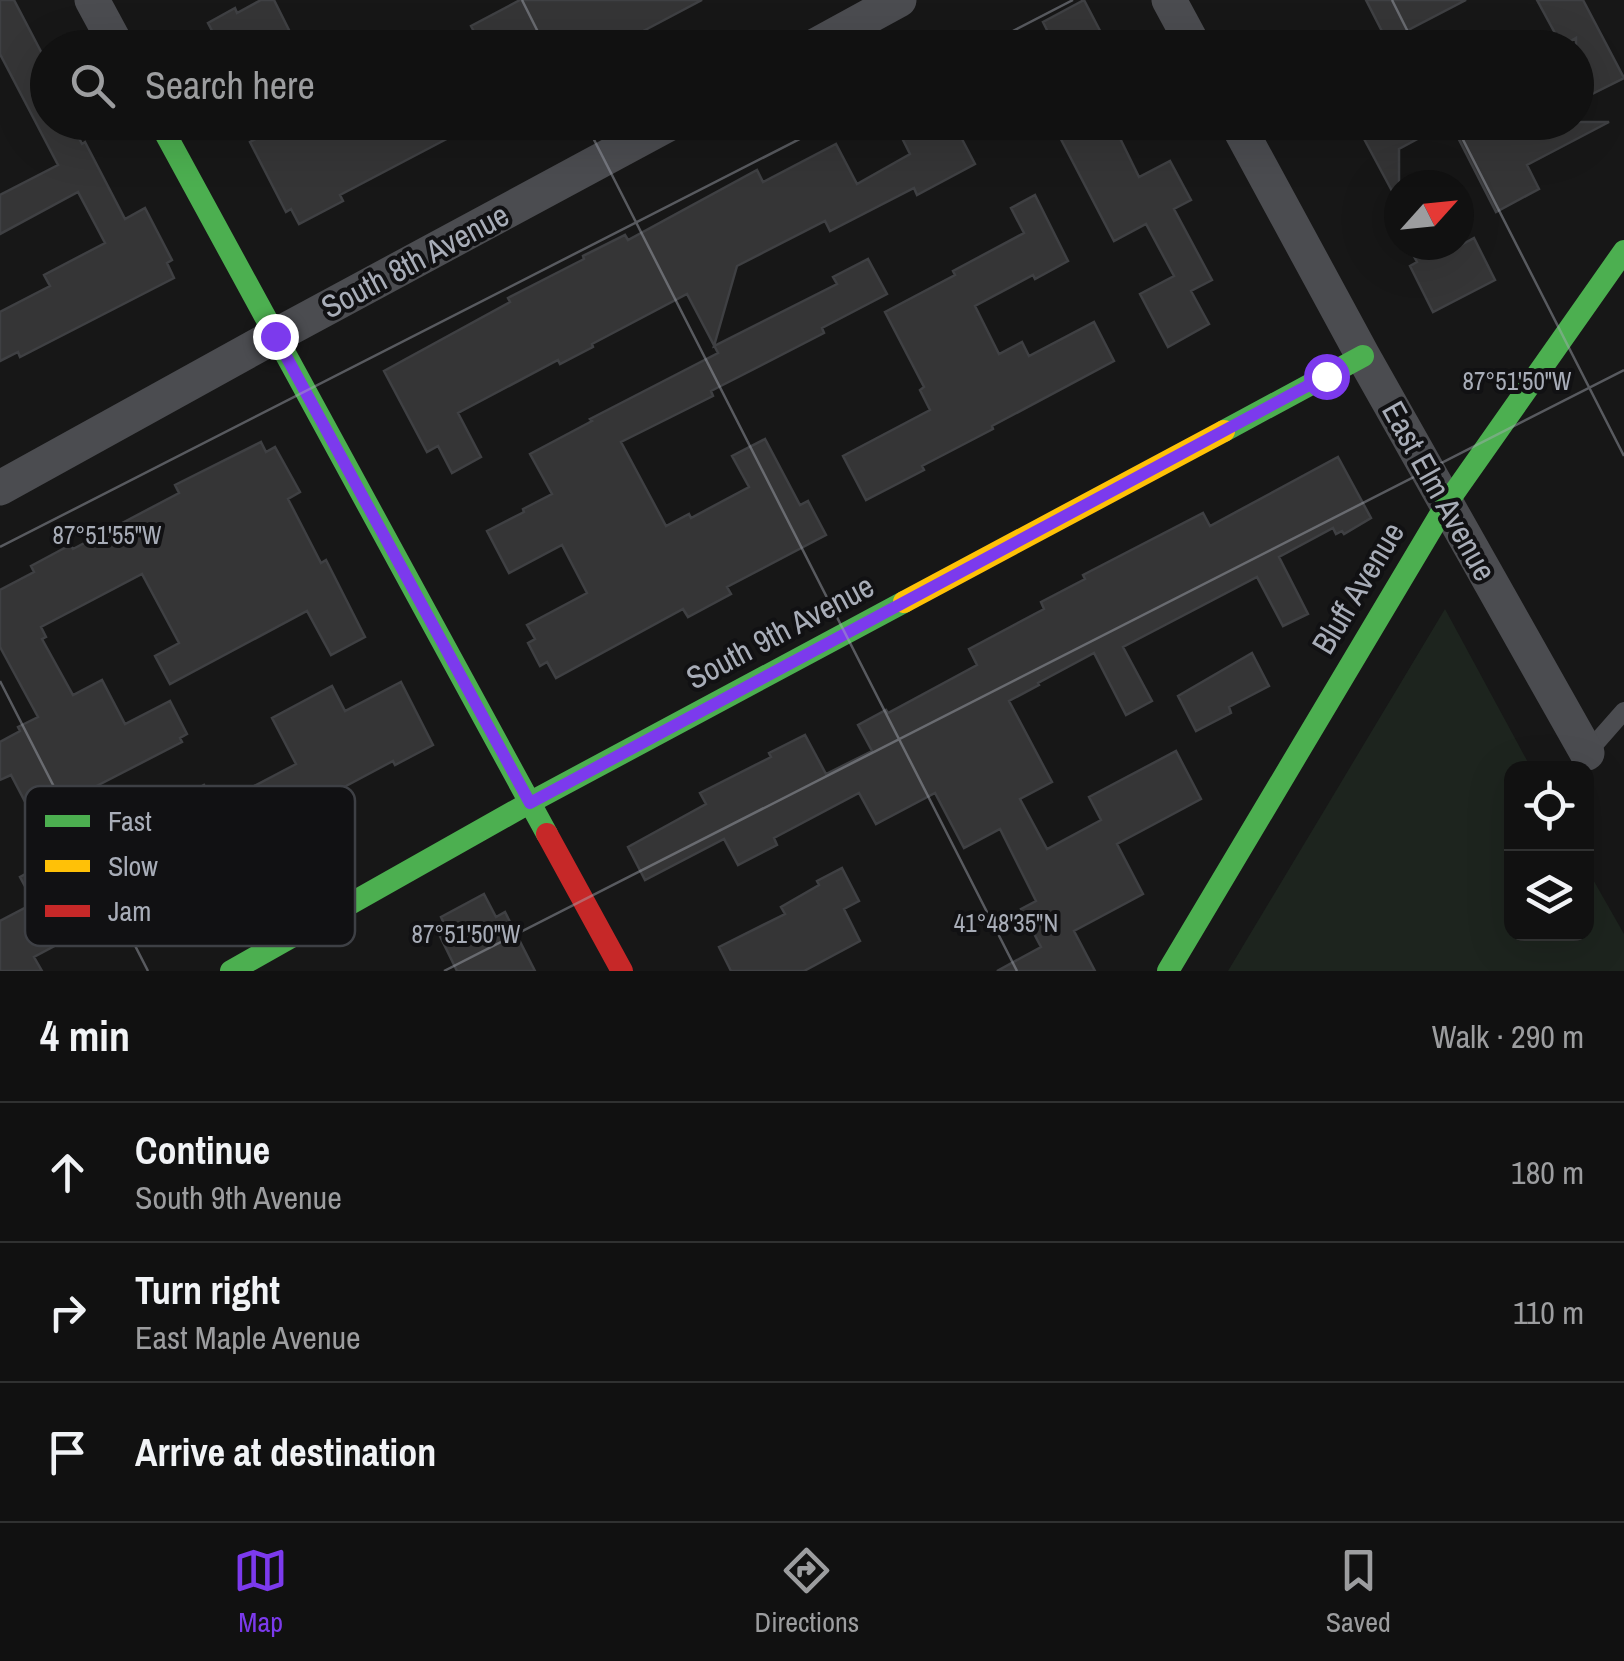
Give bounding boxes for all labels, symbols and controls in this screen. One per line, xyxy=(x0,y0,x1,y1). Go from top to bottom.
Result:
search box xyxy=(30,30,1594,140)
icon: search xyxy=(65,58,120,113)
text: Search here xyxy=(145,60,315,111)
north arrow xyxy=(1384,170,1474,260)
street label: South 8th Avenue xyxy=(313,193,516,328)
route end xyxy=(253,314,299,360)
route start xyxy=(1304,354,1350,400)
text: 87°51'50"W xyxy=(1463,364,1572,398)
street label: East Elm Avenue xyxy=(1372,393,1507,588)
street label: Bluff Avenue xyxy=(1301,514,1414,662)
text: 87°51'55"W xyxy=(53,518,162,552)
street label: South 9th Avenue xyxy=(678,564,881,699)
map controls xyxy=(1504,761,1594,941)
button: locate xyxy=(1504,761,1594,851)
legend xyxy=(25,786,355,946)
text: Fast xyxy=(108,802,152,840)
text: Slow xyxy=(108,847,158,885)
button: layers xyxy=(1504,851,1594,941)
text: Jam xyxy=(108,892,151,930)
text: 41°48'35"N xyxy=(954,906,1058,940)
text: 87°51'50"W xyxy=(412,917,521,951)
text: 4 min xyxy=(40,1008,130,1064)
text: Walk · 290 m xyxy=(1432,1015,1584,1058)
text: Continue xyxy=(135,1125,270,1176)
icon: ahead xyxy=(40,1145,95,1200)
text: 180 m xyxy=(1511,1151,1584,1194)
text: South 9th Avenue xyxy=(135,1176,342,1219)
text: Turn right xyxy=(135,1265,280,1316)
icon: right xyxy=(40,1285,95,1340)
text: 110 m xyxy=(1513,1291,1584,1334)
text: East Maple Avenue xyxy=(135,1316,361,1359)
icon: arrive xyxy=(40,1425,95,1480)
text: Arrive at destination xyxy=(135,1427,436,1478)
tab: Map xyxy=(233,1543,288,1641)
tab: Directions xyxy=(755,1543,859,1641)
tab: Saved xyxy=(1326,1543,1391,1641)

